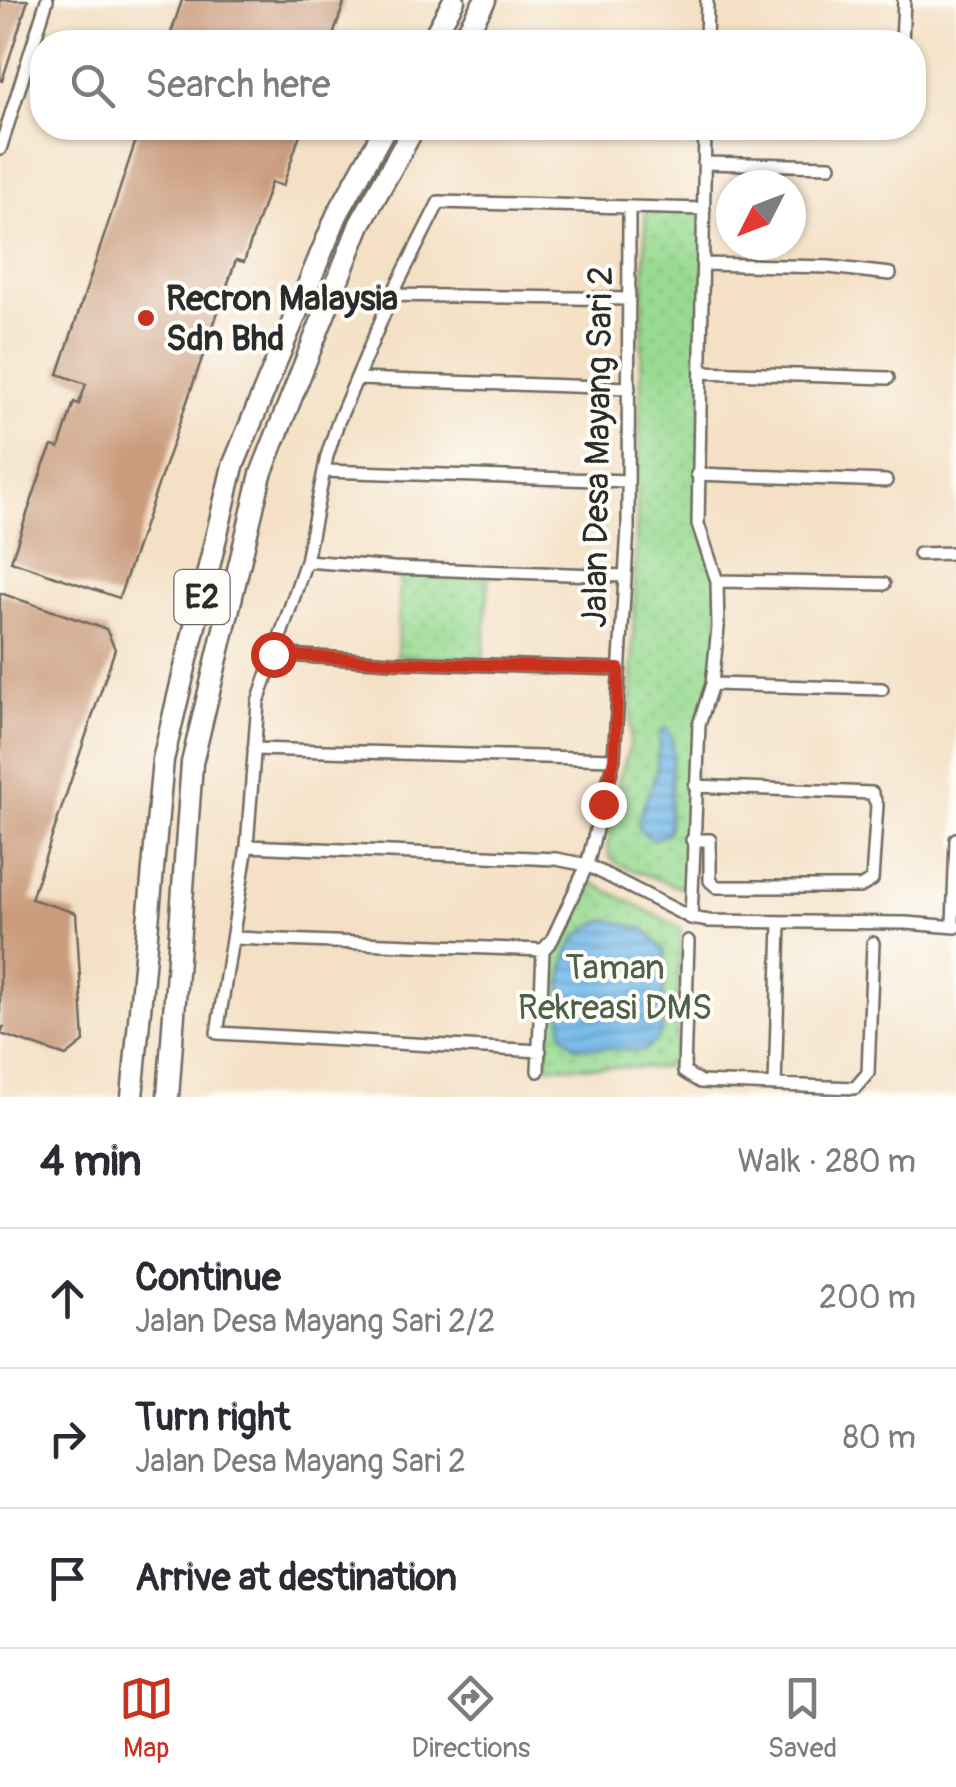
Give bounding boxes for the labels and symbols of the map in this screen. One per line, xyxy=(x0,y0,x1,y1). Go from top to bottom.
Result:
north arrow xyxy=(716,170,806,260)
street label: Jalan Desa Mayang Sari 2 xyxy=(573,266,623,628)
place label: Recron Malaysia Sdn Bhd xyxy=(166,277,398,361)
marker: Recron Malaysia Sdn Bhd xyxy=(135,307,157,329)
road number: E2 xyxy=(174,570,230,624)
route start xyxy=(251,632,297,678)
route end xyxy=(581,782,627,828)
park label: Taman Rekreasi DMS xyxy=(518,946,712,1030)

